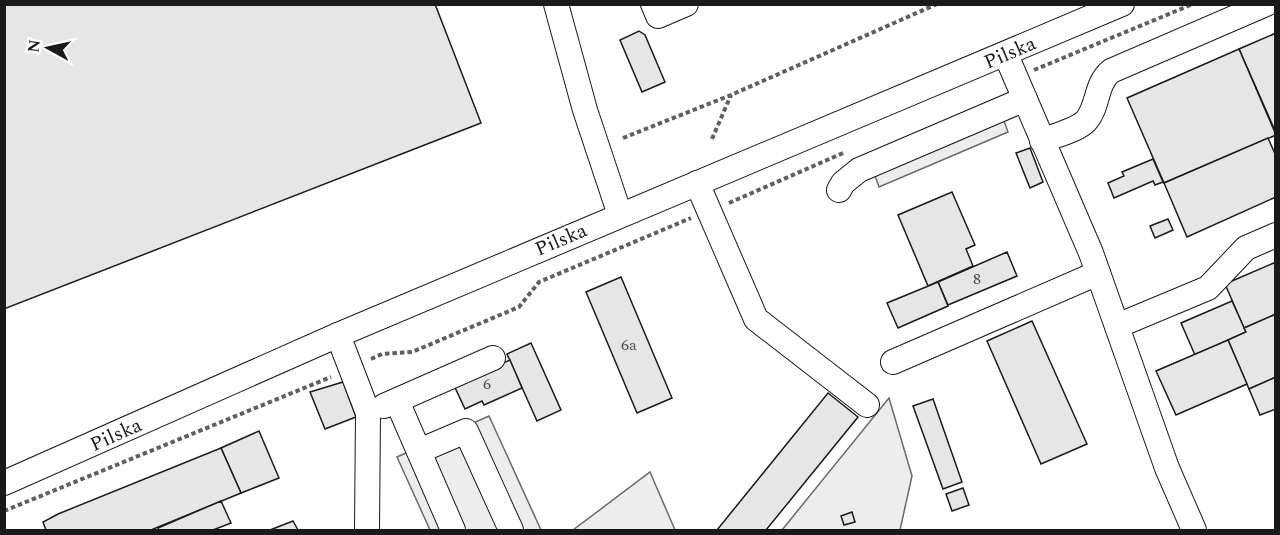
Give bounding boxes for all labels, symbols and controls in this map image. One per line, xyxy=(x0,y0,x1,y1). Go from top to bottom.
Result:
north arrow xyxy=(18,18,78,78)
street label: Pilska xyxy=(979,29,1041,77)
text: N xyxy=(21,38,47,54)
street label: Pilska xyxy=(530,216,592,264)
house number: 8 xyxy=(973,267,981,291)
house number: 6a xyxy=(621,333,637,357)
house number: 6 xyxy=(483,372,491,396)
street label: Pilska xyxy=(85,410,147,460)

